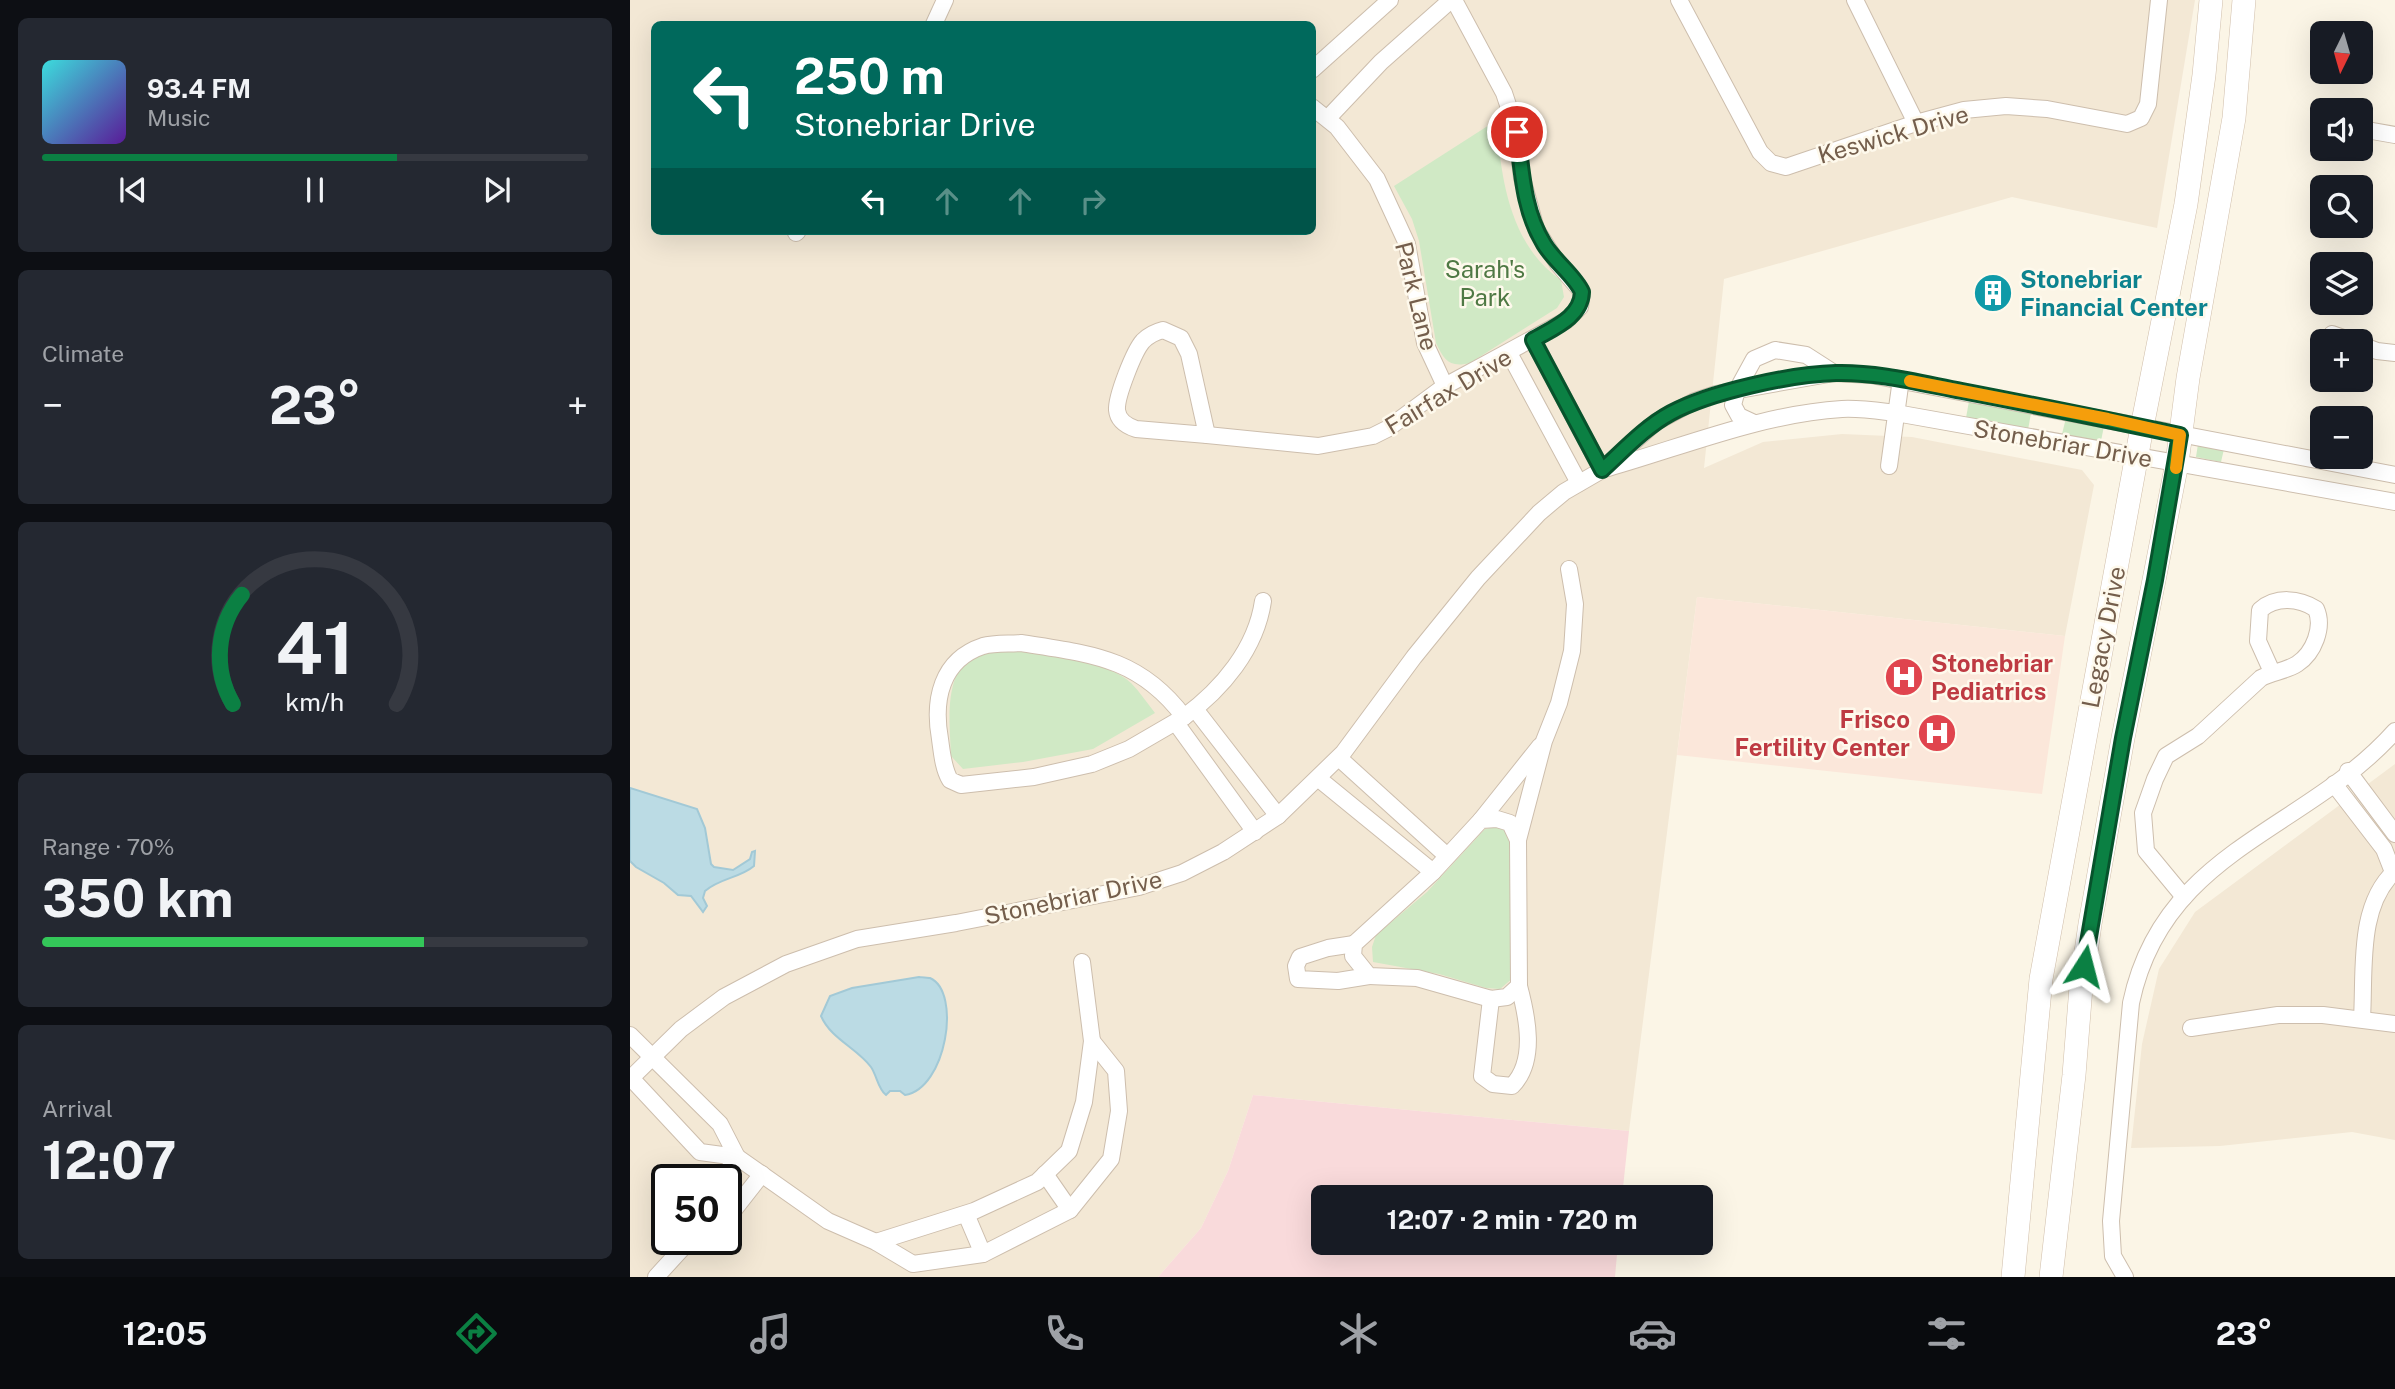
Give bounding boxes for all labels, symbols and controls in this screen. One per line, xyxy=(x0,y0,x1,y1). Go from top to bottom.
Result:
north arrow xyxy=(2310,21,2373,84)
map controls xyxy=(2310,21,2373,469)
text: 250 m xyxy=(794,47,945,105)
icon: left xyxy=(679,49,770,140)
text: 93.4 FM xyxy=(147,73,251,104)
button: sound xyxy=(2310,98,2373,161)
street label: Keswick Drive xyxy=(1814,99,1972,169)
pin xyxy=(1487,102,1547,162)
text: Music xyxy=(147,104,211,131)
text: Stonebriar Drive xyxy=(794,106,1036,143)
icon: arrive xyxy=(1498,113,1536,151)
icon: previous xyxy=(114,171,152,209)
icon: pause xyxy=(296,171,334,209)
icon: next xyxy=(478,171,516,209)
button: search xyxy=(2310,175,2373,238)
icon: left xyxy=(855,182,893,220)
icon: ahead xyxy=(928,182,966,220)
icon: ahead xyxy=(1001,182,1039,220)
icon: right xyxy=(1074,182,1112,220)
street label: Park Lane xyxy=(1390,239,1444,353)
button: layers xyxy=(2310,252,2373,315)
park label: Sarah's Park xyxy=(1445,255,1525,311)
place label: Stonebriar Financial Center xyxy=(2020,265,2208,321)
building icon: Stonebriar Financial Center xyxy=(1972,272,2014,314)
button: + xyxy=(2310,329,2373,392)
text: Climate xyxy=(42,340,124,367)
street label: Fairfax Drive xyxy=(1380,342,1516,440)
text: 23° xyxy=(269,375,361,436)
text: − xyxy=(42,383,63,428)
text: + xyxy=(567,383,588,428)
button: − xyxy=(2310,406,2373,469)
street label: Stonebriar Drive xyxy=(1971,413,2155,473)
street label: Legacy Drive xyxy=(2076,564,2130,710)
text: 41 xyxy=(276,606,354,691)
place label: Stonebriar Pediatrics xyxy=(1931,649,2053,705)
hospital icon: Stonebriar Pediatrics xyxy=(1883,656,1925,698)
text: km/h xyxy=(286,687,344,717)
place label: Frisco Fertility Center xyxy=(1735,705,1910,761)
hospital icon: Frisco Fertility Center xyxy=(1916,712,1958,754)
text: Range · 70% xyxy=(42,833,175,860)
street label: Stonebriar Drive xyxy=(981,864,1165,930)
text: 350 km xyxy=(42,868,234,929)
position arrow xyxy=(2047,929,2121,1003)
text: Arrival xyxy=(42,1095,113,1122)
text: 12:07 xyxy=(42,1130,177,1191)
speed limit sign: 50 xyxy=(651,1164,742,1255)
text: 12:07 · 2 min · 720 m xyxy=(1387,1204,1637,1235)
icon: directions xyxy=(452,1309,501,1358)
icon: music xyxy=(746,1309,795,1358)
icon: phone xyxy=(1040,1309,1089,1358)
icon: climate xyxy=(1334,1309,1383,1358)
icon: car xyxy=(1628,1309,1677,1358)
icon: filters xyxy=(1922,1309,1971,1358)
text: 12:05 xyxy=(122,1315,207,1352)
text: 23° xyxy=(2216,1315,2272,1352)

